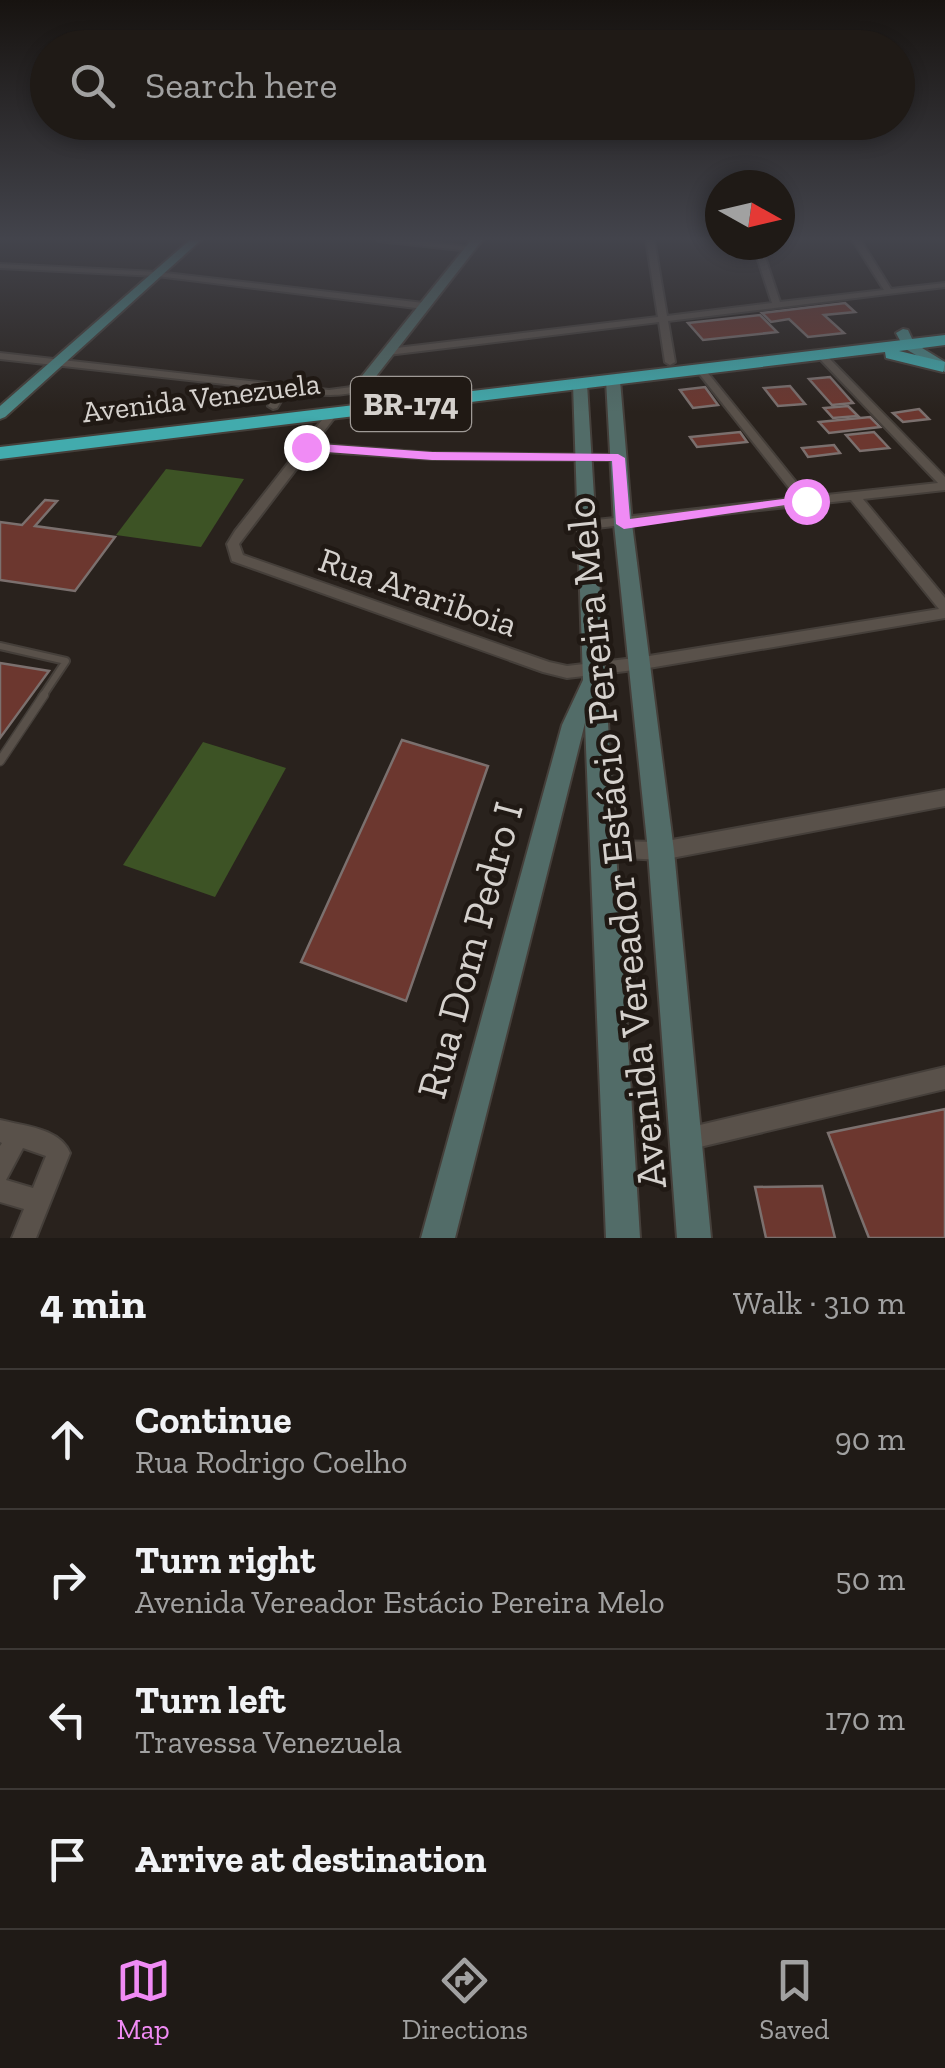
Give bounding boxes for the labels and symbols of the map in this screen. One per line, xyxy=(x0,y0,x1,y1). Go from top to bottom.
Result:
north arrow xyxy=(705,170,795,260)
street label: Avenida Venezuela xyxy=(80,366,322,430)
road number: BR-174 xyxy=(351,377,471,431)
route end xyxy=(284,425,330,471)
route start xyxy=(784,479,830,525)
street label: Avenida Vereador Estácio Pereira Melo xyxy=(554,495,677,1191)
street label: Rua Arariboia xyxy=(313,538,523,646)
street label: Rua Dom Pedro I xyxy=(405,796,534,1104)

